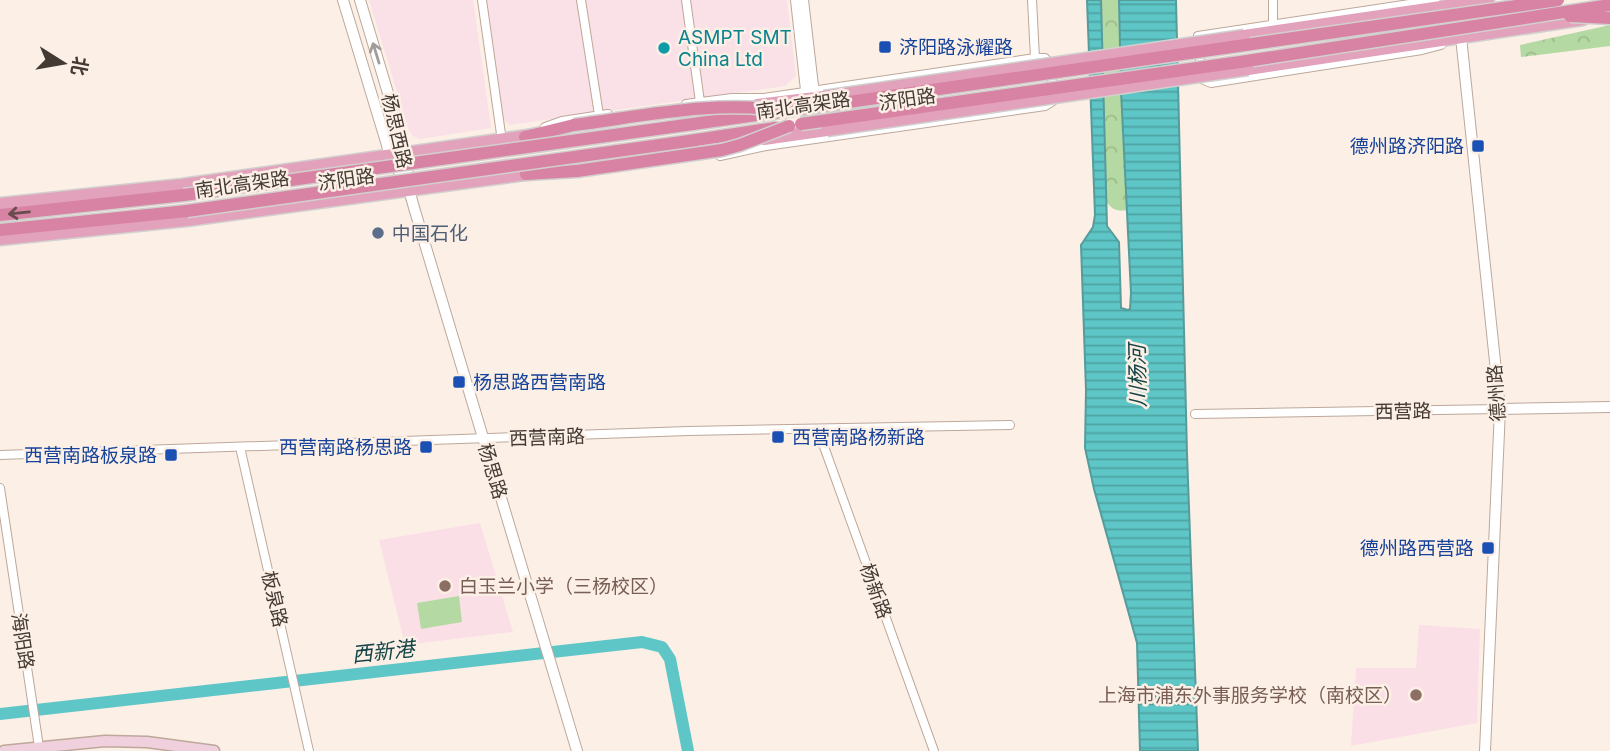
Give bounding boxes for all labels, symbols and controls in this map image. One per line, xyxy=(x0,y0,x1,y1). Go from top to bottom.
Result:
place label: ASMPT SMT China Ltd xyxy=(678,26,792,71)
north arrow xyxy=(28,28,98,98)
place label: 济阳路泳耀路 xyxy=(899,36,1013,59)
marker: 济阳路泳耀路 xyxy=(877,39,893,55)
marker: ASMPT SMT China Ltd xyxy=(656,40,672,56)
one-way arrow xyxy=(369,42,382,64)
text: 北 xyxy=(66,55,92,78)
street label: 济阳路 xyxy=(877,84,937,115)
street label: 南北高架路 xyxy=(754,87,852,123)
street label: 杨思西路 xyxy=(377,91,416,171)
place label: 德州路济阳路 xyxy=(1350,135,1464,158)
marker: 德州路济阳路 xyxy=(1470,138,1486,154)
street label: 济阳路 xyxy=(316,164,376,195)
street label: 南北高架路 xyxy=(193,166,291,202)
one-way arrow xyxy=(8,207,30,220)
place label: 中国石化 xyxy=(392,222,468,245)
marker: 中国石化 xyxy=(370,225,386,241)
water label: 川杨河 xyxy=(1124,340,1151,408)
street label: 德州路 xyxy=(1483,364,1510,422)
place label: 杨思路西营南路 xyxy=(473,371,606,394)
marker: 杨思路西营南路 xyxy=(451,374,467,390)
street label: 西营路 xyxy=(1374,400,1432,423)
street label: 西营南路 xyxy=(509,425,585,450)
place label: 西营南路杨新路 xyxy=(792,426,925,449)
marker: 西营南路杨新路 xyxy=(770,429,786,445)
place label: 西营南路杨思路 xyxy=(279,436,412,459)
marker: 西营南路杨思路 xyxy=(418,439,434,455)
street label: 杨思路 xyxy=(473,441,512,502)
place label: 西营南路板泉路 xyxy=(24,444,157,467)
marker: 西营南路板泉路 xyxy=(163,447,179,463)
place label: 德州路西营路 xyxy=(1360,537,1474,560)
marker: 德州路西营路 xyxy=(1480,540,1496,556)
street label: 杨新路 xyxy=(855,560,896,622)
street label: 板泉路 xyxy=(257,569,292,629)
place label: 白玉兰小学（三杨校区） xyxy=(459,575,668,598)
marker: 白玉兰小学（三杨校区） xyxy=(437,578,453,594)
street label: 海阳路 xyxy=(7,611,38,671)
water label: 西新港 xyxy=(350,635,419,667)
place label: 上海市浦东外事服务学校（南校区） xyxy=(1098,684,1402,707)
marker: 上海市浦东外事服务学校（南校区） xyxy=(1408,687,1424,703)

